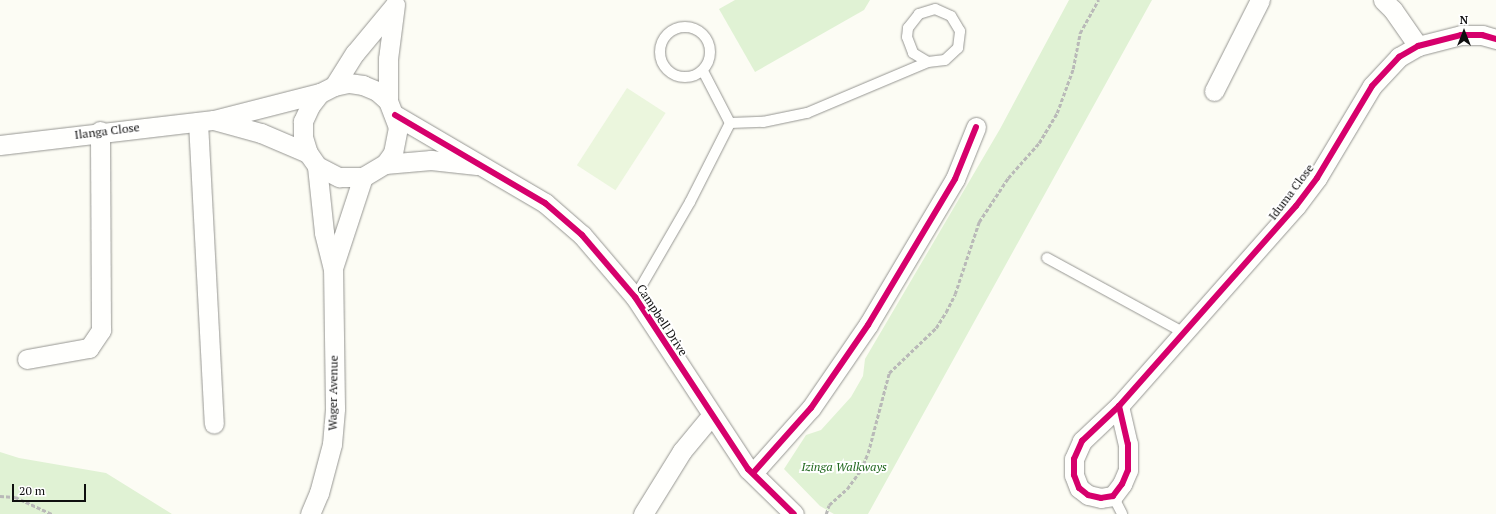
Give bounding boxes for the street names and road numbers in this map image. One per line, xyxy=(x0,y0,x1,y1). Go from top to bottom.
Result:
street label: Ilanga Close xyxy=(74,120,140,142)
street label: Iduma Close xyxy=(1265,161,1317,223)
street label: Campbell Drive xyxy=(634,282,690,358)
street label: Wager Avenue xyxy=(325,355,341,431)

